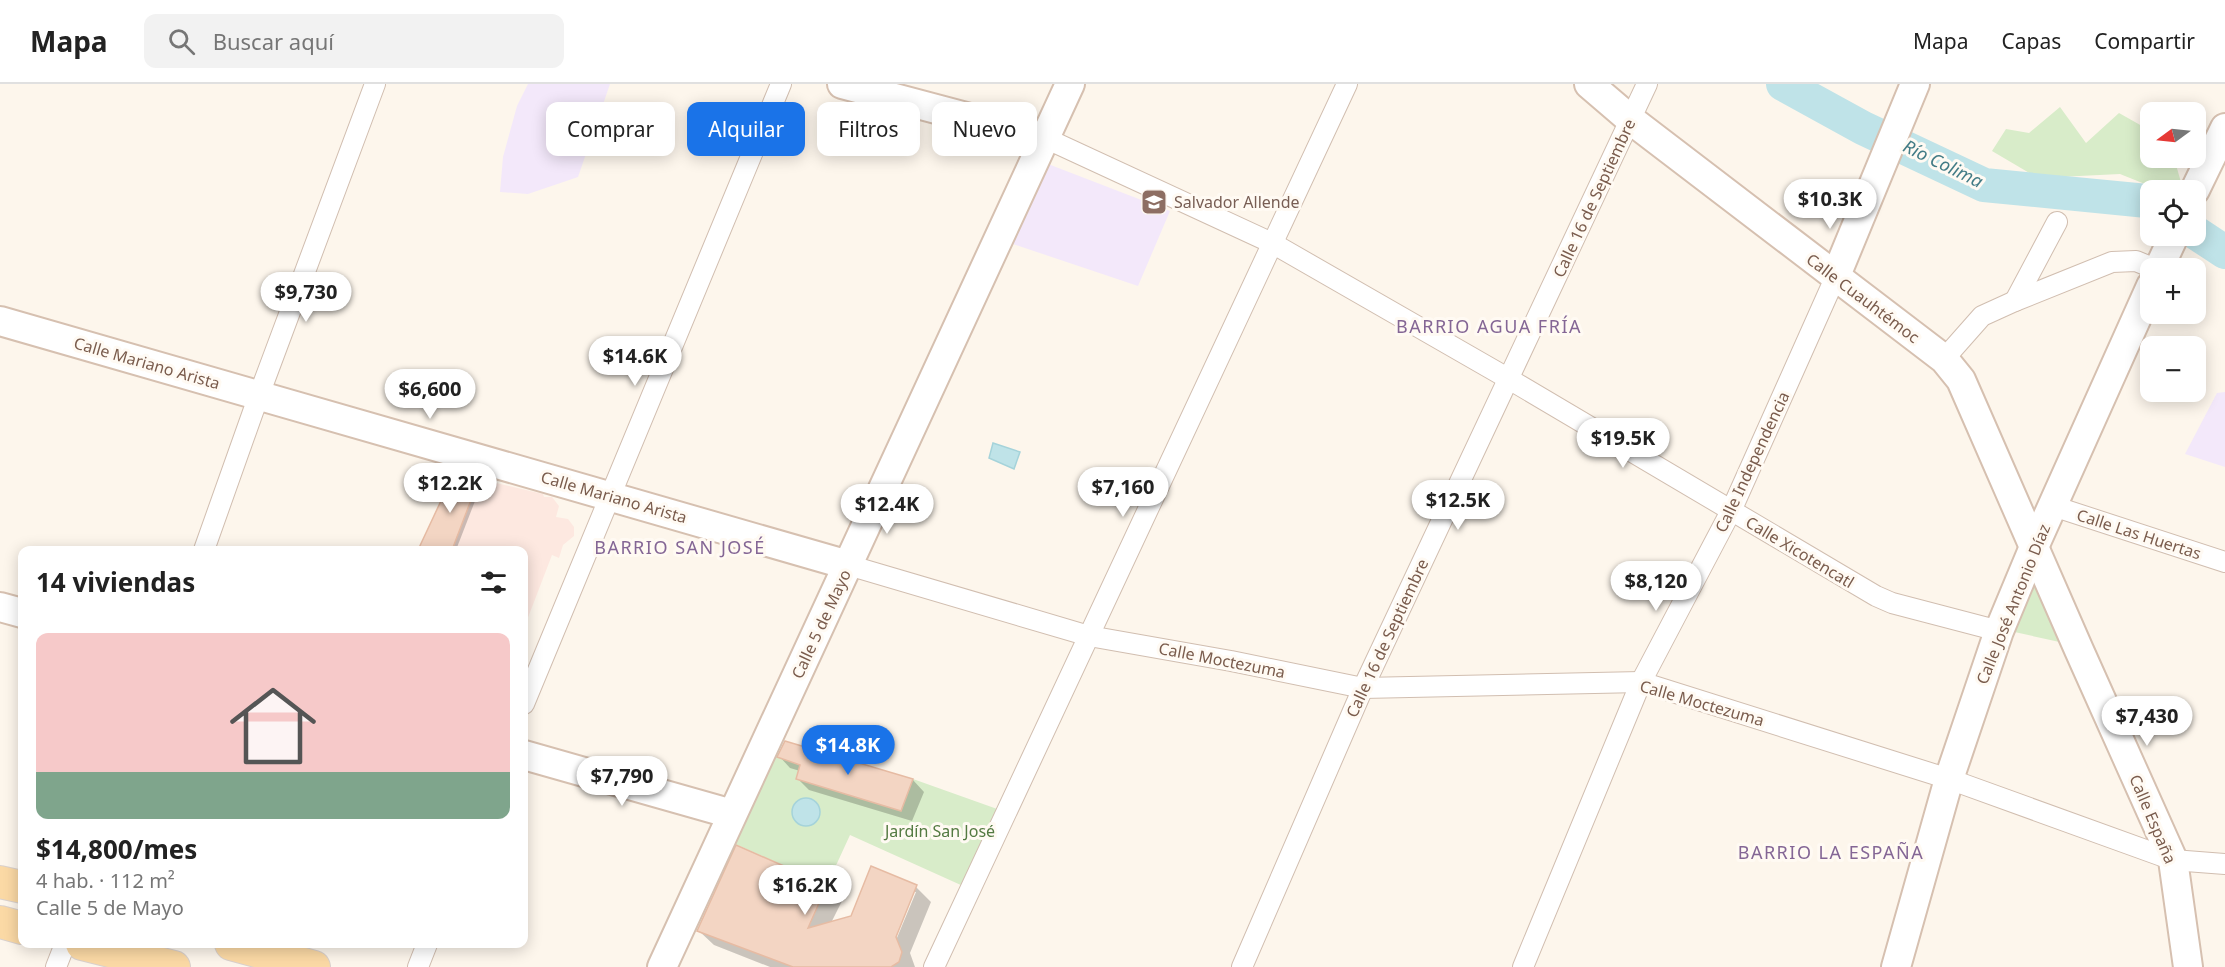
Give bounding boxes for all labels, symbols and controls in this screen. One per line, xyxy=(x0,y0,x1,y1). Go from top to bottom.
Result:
search box xyxy=(144,14,564,68)
text: Mapa xyxy=(30,22,108,60)
icon: search xyxy=(165,25,198,58)
text: Buscar aquí xyxy=(213,26,334,56)
text: Mapa xyxy=(1913,27,1969,55)
text: Capas xyxy=(2002,27,2061,55)
text: Compartir xyxy=(2094,27,2195,55)
chip: Comprar xyxy=(546,102,675,156)
chip: Alquilar xyxy=(687,102,805,156)
chip: Filtros xyxy=(817,102,920,156)
chip: Nuevo xyxy=(932,102,1037,156)
north arrow xyxy=(2140,102,2206,168)
map controls xyxy=(2140,102,2206,402)
street label: Calle 16 de Septiembre xyxy=(1548,115,1640,281)
water label: Río Colima xyxy=(1900,134,1987,193)
pin: $10.3K xyxy=(1781,179,1879,230)
button: locate xyxy=(2140,180,2206,246)
text: $10.3K xyxy=(1798,185,1862,212)
school or university icon: Salvador Allende xyxy=(1139,187,1169,217)
place label: Salvador Allende xyxy=(1174,191,1300,213)
street label: Calle Cuauhtémoc xyxy=(1802,248,1924,348)
button: + xyxy=(2140,258,2206,324)
pin: $9,730 xyxy=(257,272,355,323)
text: $9,730 xyxy=(275,278,337,305)
district label: BARRIO AGUA FRÍA xyxy=(1396,314,1582,338)
street label: Calle Mariano Arista xyxy=(71,332,223,394)
pin: $14.6K xyxy=(586,336,684,387)
button: − xyxy=(2140,336,2206,402)
text: $14.6K xyxy=(603,342,667,369)
pin: $6,600 xyxy=(381,369,479,420)
text: $6,600 xyxy=(399,375,461,402)
street label: Calle Independencia xyxy=(1710,388,1794,536)
pin: $19.5K xyxy=(1574,418,1672,469)
text: $19.5K xyxy=(1591,424,1655,451)
pin: $12.2K xyxy=(401,463,499,514)
street label: Calle Mariano Arista xyxy=(538,466,690,528)
pin: $7,160 xyxy=(1074,467,1172,518)
text: $12.2K xyxy=(418,469,482,496)
text: $7,160 xyxy=(1092,473,1154,500)
pin: $12.5K xyxy=(1409,480,1507,531)
pin: $12.4K xyxy=(838,484,936,535)
text: $12.5K xyxy=(1426,486,1490,513)
text: $12.4K xyxy=(855,490,919,517)
street label: Calle Las Huertas xyxy=(2074,504,2204,564)
street label: Calle Xicotencatl xyxy=(1742,511,1858,593)
street label: Calle José Antonio Díaz xyxy=(1971,521,2055,687)
district label: BARRIO SAN JOSÉ xyxy=(594,535,766,559)
street label: Calle 16 de Septiembre xyxy=(1341,555,1433,721)
pin: $8,120 xyxy=(1607,561,1705,612)
text: 14 viviendas xyxy=(36,564,195,600)
icon: filters xyxy=(477,566,510,599)
street label: Calle 5 de Mayo xyxy=(786,566,856,682)
text: $8,120 xyxy=(1625,567,1687,594)
street label: Calle Moctezuma xyxy=(1157,637,1287,683)
icon: home xyxy=(219,672,327,780)
street label: Calle Moctezuma xyxy=(1637,675,1767,731)
pin: $7,430 xyxy=(2098,696,2196,747)
text: $7,430 xyxy=(2116,702,2178,729)
pin: $14.8K xyxy=(799,725,897,776)
text: $14.8K xyxy=(816,731,880,758)
pin: $7,790 xyxy=(573,756,671,807)
text: $7,790 xyxy=(591,762,653,789)
street label: Calle España xyxy=(2124,771,2182,867)
park label: Jardín San José xyxy=(883,820,995,842)
text: $14,800/mes xyxy=(36,831,197,867)
district label: BARRIO LA ESPAÑA xyxy=(1738,840,1924,864)
pin: $16.2K xyxy=(756,865,854,916)
text: 4 hab. · 112 m² xyxy=(36,867,175,894)
text: $16.2K xyxy=(773,871,837,898)
text: Calle 5 de Mayo xyxy=(36,894,184,921)

